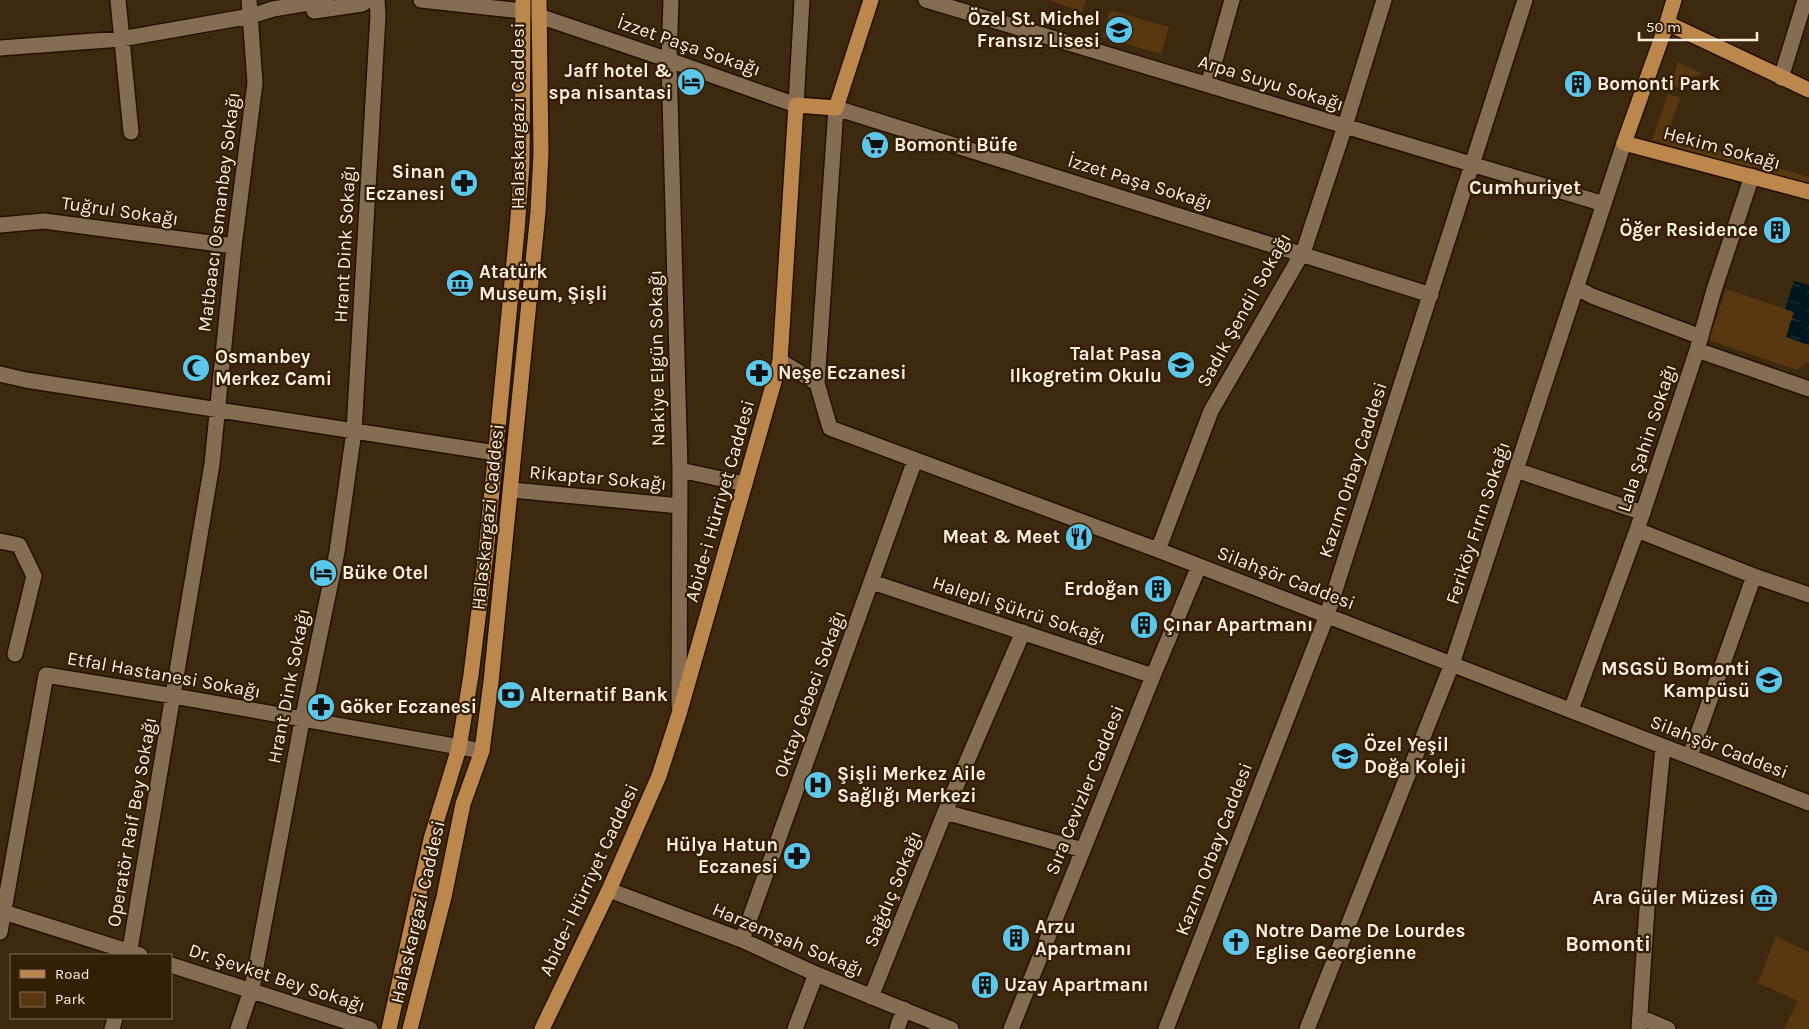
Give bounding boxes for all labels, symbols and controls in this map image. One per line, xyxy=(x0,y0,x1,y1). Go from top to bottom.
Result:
place label: Özel St. Michel Fransız Lisesi xyxy=(968,7,1100,52)
scale bar xyxy=(1639,10,1756,42)
street label: İzzet Paşa Sokağı xyxy=(614,11,764,81)
school or university icon: Özel St. Michel Fransız Lisesi xyxy=(1104,15,1134,45)
text: 50 m xyxy=(1646,18,1681,36)
street label: Halaskargazi Caddesi xyxy=(507,22,529,210)
street label: Arpa Suyu Sokağı xyxy=(1196,50,1346,116)
place label: Jaff hotel & spa nisantasi xyxy=(549,60,672,104)
hotel icon: Jaff hotel & spa nisantasi xyxy=(676,67,706,97)
building icon: Bomonti Park xyxy=(1563,69,1593,99)
place label: Bomonti Park xyxy=(1597,73,1720,95)
street label: Matbaacı Osmanbey Sokağı xyxy=(193,91,245,333)
street label: Hekim Sokağı xyxy=(1661,122,1783,174)
supermarket icon: Bomonti Büfe xyxy=(860,130,890,160)
place label: Bomonti Büfe xyxy=(894,134,1018,156)
street label: İzzet Paşa Sokağı xyxy=(1065,150,1215,214)
place label: Sinan Eczanesi xyxy=(365,161,445,205)
street label: Hrant Dink Sokağı xyxy=(330,165,360,323)
pharmacy icon: Sinan Eczanesi xyxy=(449,168,479,198)
district label: Cumhuriyet xyxy=(1469,176,1581,199)
street label: Tuğrul Sokağı xyxy=(60,192,180,230)
building icon: Öğer Residence xyxy=(1762,215,1792,245)
place label: Öğer Residence xyxy=(1619,218,1758,241)
street label: Sadık Şendil Sokağı xyxy=(1192,229,1296,391)
place label: Atatürk Museum, Şişli xyxy=(479,261,608,305)
museum icon: Atatürk Museum, Şişli xyxy=(445,268,475,298)
street label: Nakiye Elgün Sokağı xyxy=(644,270,670,446)
place label: Talat Pasa Ilkogretim Okulu xyxy=(1009,343,1162,387)
place label: Osmanbey Merkez Cami xyxy=(215,346,332,390)
school or university icon: Talat Pasa Ilkogretim Okulu xyxy=(1166,350,1196,380)
mosque icon: Osmanbey Merkez Cami xyxy=(181,353,211,383)
pharmacy icon: Neşe Eczanesi xyxy=(744,358,774,388)
street label: Lala Şahin Sokağı xyxy=(1613,361,1681,515)
place label: Neşe Eczanesi xyxy=(778,362,906,384)
street label: Kazım Orbay Caddesi xyxy=(1314,379,1392,561)
street label: Abide-i Hürriyet Caddesi xyxy=(681,397,759,605)
street label: Halaskargazi Caddesi xyxy=(467,423,509,611)
street label: Feriköy Fırın Sokağı xyxy=(1441,439,1515,607)
street label: Rikaptar Sokağı xyxy=(528,461,668,495)
restaurant icon: Meat & Meet xyxy=(1064,522,1094,552)
place label: Meat & Meet xyxy=(943,526,1060,548)
street label: Silahşör Caddesi xyxy=(1214,542,1358,614)
hotel icon: Büke Otel xyxy=(308,558,338,588)
place label: Büke Otel xyxy=(342,562,429,584)
street label: Halepli Şükrü Sokağı xyxy=(930,572,1108,648)
building icon: Erdoğan xyxy=(1143,574,1173,604)
place label: Erdoğan xyxy=(1064,578,1139,600)
street label: Hrant Dink Sokağı xyxy=(263,607,315,765)
street label: Oktay Cebeci Sokağı xyxy=(770,608,850,780)
building icon: Çınar Apartmanı xyxy=(1129,610,1159,640)
place label: Çınar Apartmanı xyxy=(1163,614,1313,636)
street label: Etfal Hastanesi Sokağı xyxy=(65,647,263,703)
place label: MSGSÜ Bomonti Kampüsü xyxy=(1601,657,1750,702)
school or university icon: MSGSÜ Bomonti Kampüsü xyxy=(1754,665,1784,695)
bank icon: Alternatif Bank xyxy=(496,680,526,710)
place label: Alternatif Bank xyxy=(530,684,668,706)
pharmacy icon: Göker Eczanesi xyxy=(306,692,336,722)
place label: Göker Eczanesi xyxy=(340,696,477,718)
street label: Sıra Cevizler Caddesi xyxy=(1041,702,1129,878)
street label: Silahşör Caddesi xyxy=(1647,711,1791,783)
street label: Operatör Raif Bey Sokağı xyxy=(103,715,161,929)
place label: Özel Yeşil Doğa Koleji xyxy=(1364,733,1466,778)
school or university icon: Özel Yeşil Doğa Koleji xyxy=(1330,741,1360,771)
street label: Kazım Orbay Caddesi xyxy=(1171,760,1257,938)
place label: Şişli Merkez Aile Sağlığı Merkezi xyxy=(837,763,986,807)
hospital icon: Şişli Merkez Aile Sağlığı Merkezi xyxy=(803,770,833,800)
street label: Abide-i Hürriyet Caddesi xyxy=(535,780,643,980)
street label: Halaskargazi Caddesi xyxy=(386,818,450,1006)
street label: Sağdıç Sokağı xyxy=(860,828,926,950)
place label: Hülya Hatun Eczanesi xyxy=(666,834,778,878)
pharmacy icon: Hülya Hatun Eczanesi xyxy=(782,841,812,871)
museum icon: Ara Güler Müzesi xyxy=(1749,883,1779,913)
place label: Ara Güler Müzesi xyxy=(1593,887,1745,909)
street label: Harzemşah Sokağı xyxy=(709,898,867,982)
place label: Arzu Apartmanı xyxy=(1035,916,1132,960)
place label: Notre Dame De Lourdes Eglise Georgienne xyxy=(1255,920,1465,964)
building icon: Arzu Apartmanı xyxy=(1001,923,1031,953)
church icon: Notre Dame De Lourdes Eglise Georgienne xyxy=(1221,927,1251,957)
district label: Bomonti xyxy=(1565,932,1651,956)
street label: Dr. Şevket Bey Sokağı xyxy=(186,939,368,1017)
legend xyxy=(10,954,172,1019)
text: Road xyxy=(55,965,90,983)
building icon: Uzay Apartmanı xyxy=(970,970,1000,1000)
place label: Uzay Apartmanı xyxy=(1004,974,1149,996)
text: Park xyxy=(55,990,85,1008)

